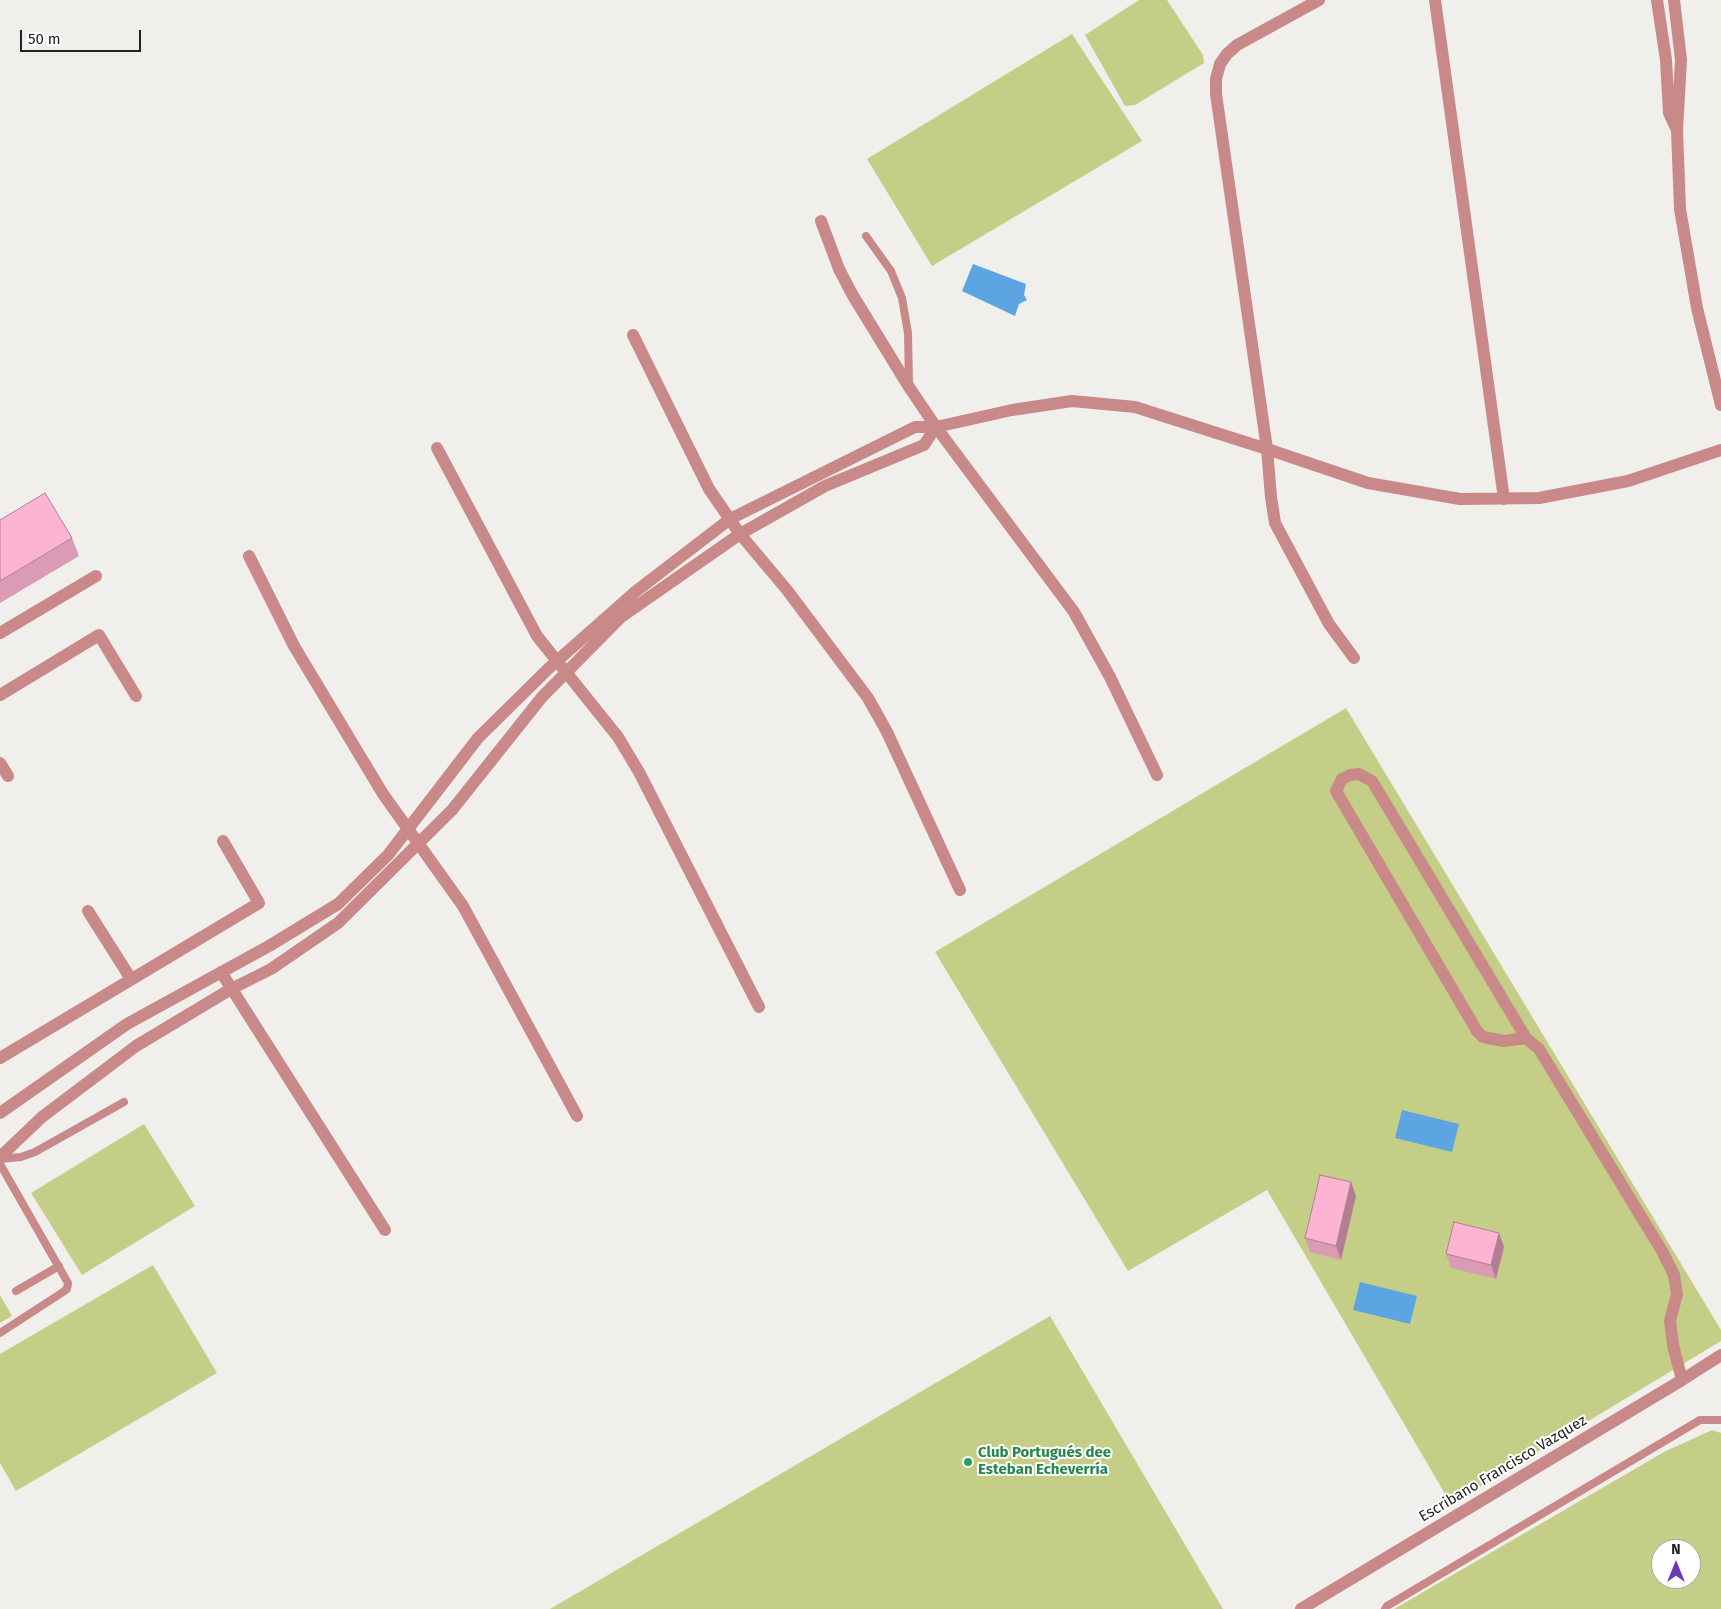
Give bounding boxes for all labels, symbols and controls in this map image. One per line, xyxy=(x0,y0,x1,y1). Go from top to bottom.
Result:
scale bar xyxy=(22,20,144,52)
text: 50 m xyxy=(28,30,61,48)
street label: Escribano Francisco Vazquez xyxy=(1416,1412,1590,1526)
place label: Club Portugués dee Esteban Echeverría xyxy=(978,1444,1111,1479)
marker: Club Portugués dee Esteban Echeverría xyxy=(962,1456,974,1468)
north arrow xyxy=(1651,1539,1701,1589)
text: N xyxy=(1671,1541,1681,1558)

